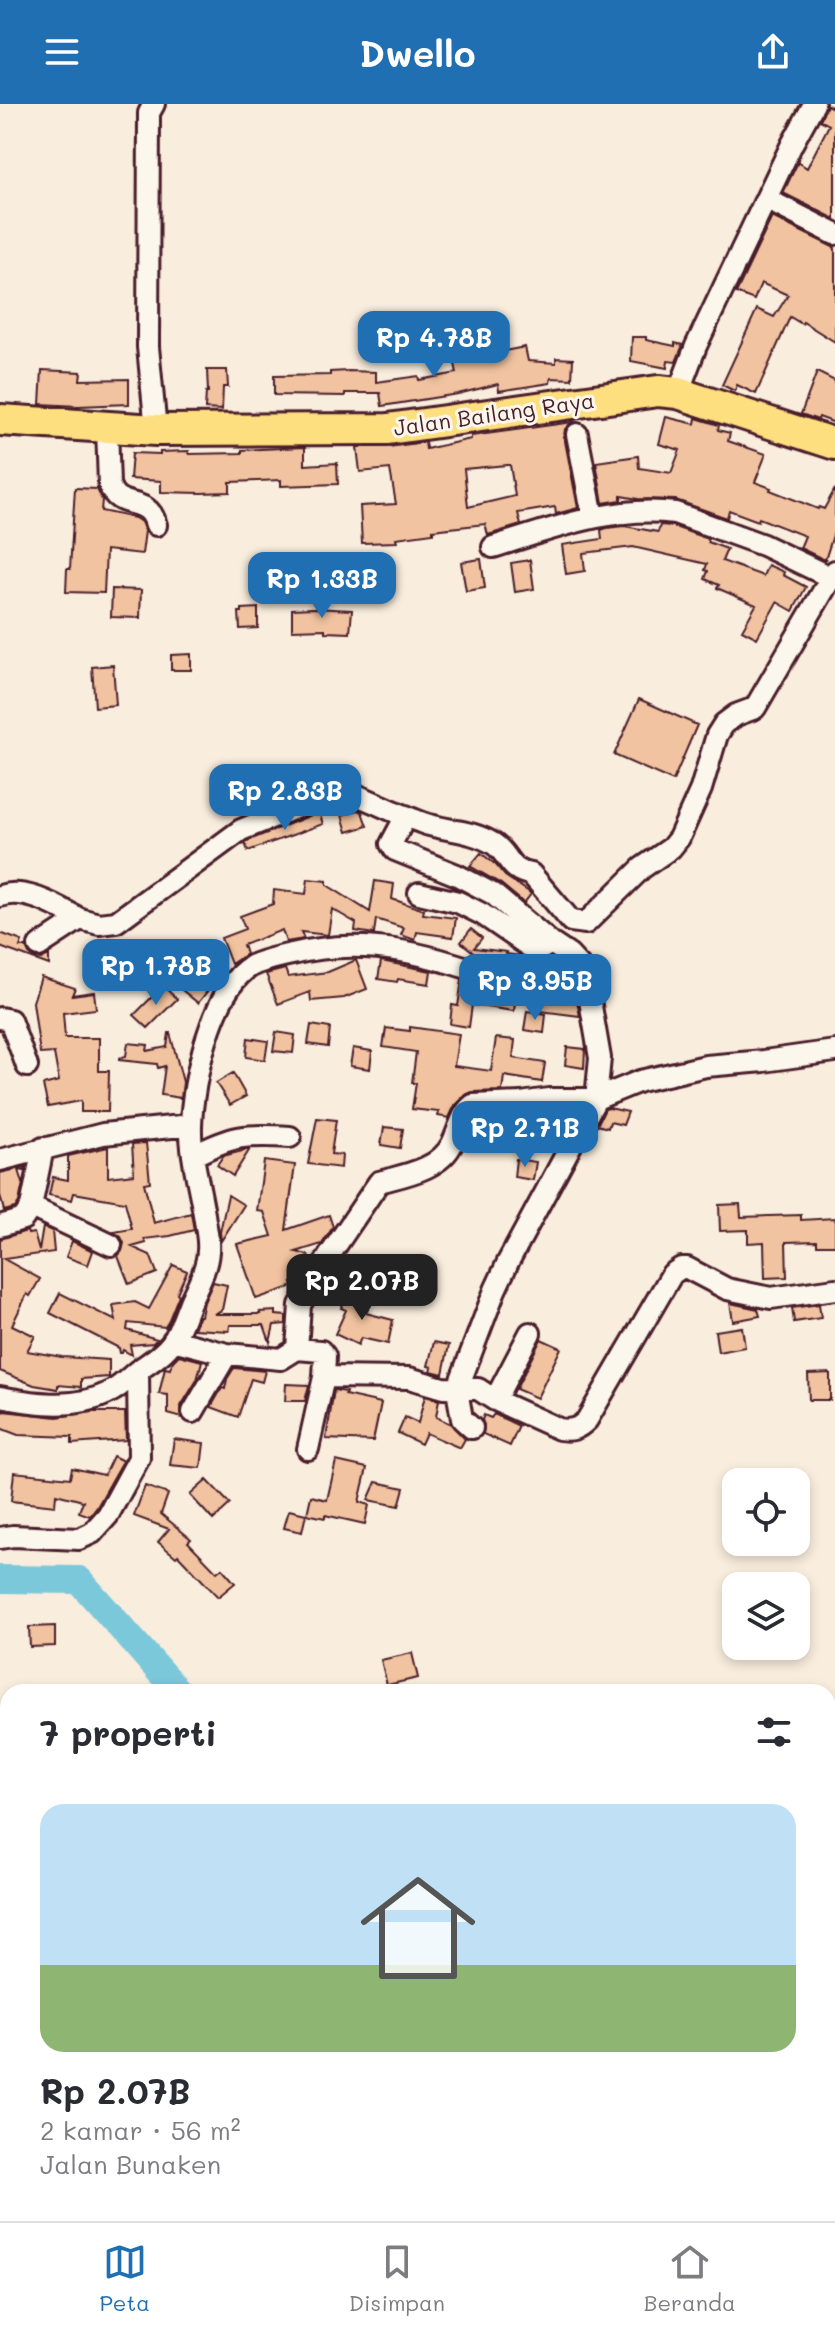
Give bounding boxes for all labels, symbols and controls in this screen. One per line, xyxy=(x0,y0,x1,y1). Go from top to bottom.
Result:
text: Dwello xyxy=(359,29,476,76)
icon: menu xyxy=(40,30,84,74)
icon: share xyxy=(751,30,795,74)
pin: Rp 4.78B xyxy=(351,311,517,379)
text: Rp 4.78B xyxy=(376,320,492,354)
street label: Jalan Bailang Raya xyxy=(392,385,596,442)
pin: Rp 1.33B xyxy=(239,552,405,620)
text: Rp 1.33B xyxy=(266,561,378,595)
pin: Rp 2.83B xyxy=(202,764,368,832)
text: Rp 2.83B xyxy=(227,773,343,807)
pin: Rp 1.78B xyxy=(73,939,239,1007)
text: Rp 1.78B xyxy=(100,948,212,982)
pin: Rp 3.95B xyxy=(452,954,618,1022)
text: Rp 3.95B xyxy=(477,963,593,997)
pin: Rp 2.71B xyxy=(442,1101,608,1169)
text: Rp 2.71B xyxy=(470,1110,580,1144)
pin: Rp 2.07B xyxy=(279,1254,445,1322)
text: Rp 2.07B xyxy=(305,1263,420,1297)
map controls xyxy=(722,1468,810,1660)
button: locate xyxy=(722,1468,810,1556)
button: layers xyxy=(722,1572,810,1660)
text: 7 properti xyxy=(40,1710,217,1755)
icon: filters xyxy=(752,1710,796,1754)
icon: home xyxy=(346,1856,490,2000)
text: Rp 2.07B xyxy=(40,2068,190,2113)
text: 2 kamar · 56 m² xyxy=(40,2113,241,2147)
text: Jalan Bunaken xyxy=(40,2147,221,2181)
tab: Peta xyxy=(99,2240,150,2317)
tab: Disimpan xyxy=(349,2240,445,2317)
tab: Beranda xyxy=(644,2240,736,2317)

